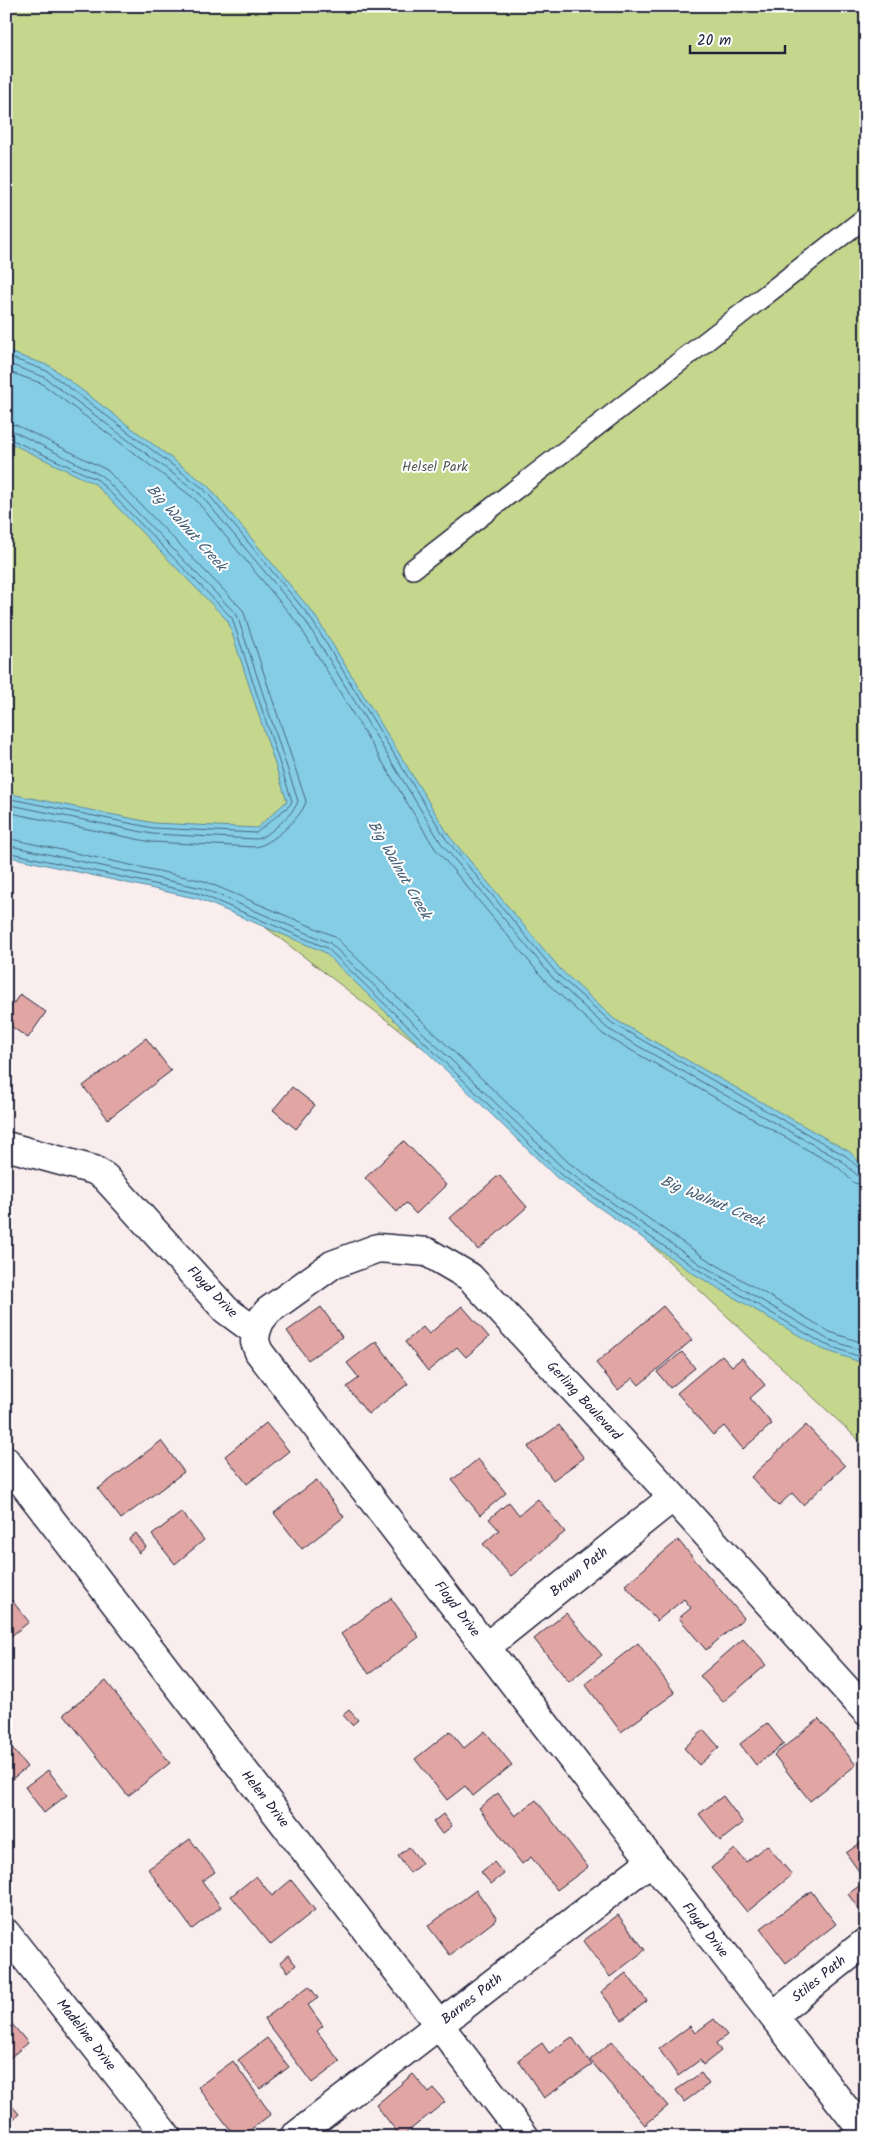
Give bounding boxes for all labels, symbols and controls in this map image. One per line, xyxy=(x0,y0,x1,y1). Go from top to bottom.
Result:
scale bar xyxy=(690,22,784,54)
text: 20 m xyxy=(697,29,731,53)
park label: Helsel Park xyxy=(402,456,468,478)
water label: Big Walnut Creek xyxy=(140,479,233,578)
water label: Big Walnut Creek xyxy=(361,816,438,925)
water label: Big Walnut Creek xyxy=(657,1169,769,1235)
street label: Floyd Drive xyxy=(181,1261,243,1324)
street label: Gerling Boulevard xyxy=(541,1356,627,1446)
street label: Brown Path xyxy=(545,1542,613,1602)
street label: Floyd Drive xyxy=(429,1576,486,1642)
street label: Helen Drive xyxy=(235,1766,295,1833)
street label: Floyd Drive xyxy=(676,1897,734,1963)
street label: Stiles Path xyxy=(787,1950,851,2008)
street label: Barnes Path xyxy=(437,1968,507,2030)
street label: Madeline Drive xyxy=(51,1994,122,2076)

